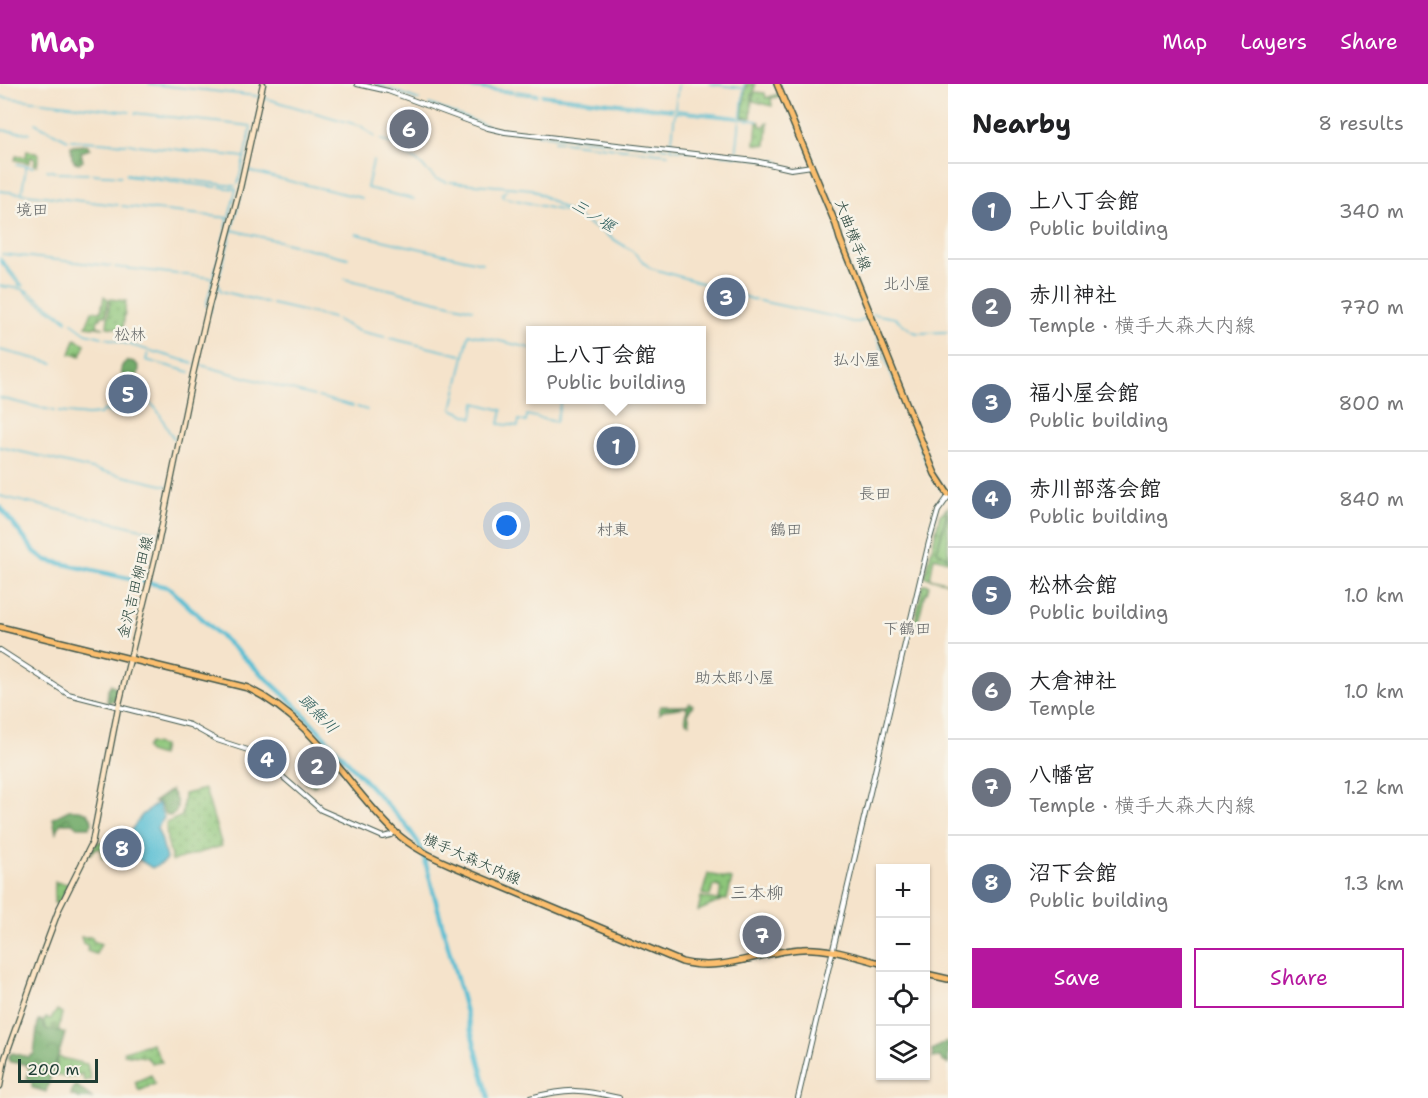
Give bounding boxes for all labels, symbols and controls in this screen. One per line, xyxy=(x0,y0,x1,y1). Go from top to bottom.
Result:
text: Map xyxy=(30,23,95,61)
text: Map xyxy=(1162,28,1207,56)
text: Layers xyxy=(1240,28,1307,56)
text: Share xyxy=(1340,28,1398,56)
pin: 6 xyxy=(390,106,428,152)
text: Nearby xyxy=(972,106,1071,141)
text: 8 results xyxy=(1318,110,1404,136)
text: 上八丁会館 xyxy=(1029,186,1139,215)
water label: 三ノ堰 xyxy=(568,194,621,238)
street label: 大曲横手線 xyxy=(830,196,876,274)
text: 1 xyxy=(987,198,996,224)
text: 340 m xyxy=(1339,198,1404,224)
district label: 境田 xyxy=(16,199,48,220)
text: Public building xyxy=(1029,215,1168,241)
district label: 北小屋 xyxy=(883,273,931,294)
pin: 3 xyxy=(706,274,746,320)
text: 赤川神社 xyxy=(1029,280,1117,309)
text: 2 xyxy=(985,294,999,320)
text: 770 m xyxy=(1340,294,1404,320)
text: Temple · 横手大森大内線 xyxy=(1029,312,1255,338)
district label: 松林 xyxy=(114,324,146,345)
popup xyxy=(526,326,706,404)
text: 上八丁会館 xyxy=(546,340,656,369)
district label: 払小屋 xyxy=(833,349,881,370)
text: Public building xyxy=(546,369,686,395)
pin: 5 xyxy=(108,372,148,416)
text: 福小屋会館 xyxy=(1029,378,1139,407)
text: 3 xyxy=(985,390,999,416)
text: 800 m xyxy=(1339,390,1404,416)
text: Public building xyxy=(1029,407,1168,433)
pin: 1 xyxy=(596,424,636,469)
text: 赤川部落会館 xyxy=(1029,474,1161,503)
district label: 長田 xyxy=(859,483,891,504)
text: 4 xyxy=(985,486,999,512)
text: 840 m xyxy=(1339,486,1404,512)
text: Public building xyxy=(1029,503,1168,529)
your location xyxy=(492,511,521,540)
district label: 村東 xyxy=(597,519,629,540)
district label: 鶴田 xyxy=(770,519,802,540)
street label: 金沢吉田柳田線 xyxy=(113,534,157,640)
text: 松林会館 xyxy=(1029,570,1117,599)
text: 5 xyxy=(985,582,998,608)
text: 1.0 km xyxy=(1344,582,1404,608)
text: Public building xyxy=(1029,599,1168,625)
district label: 下鶴田 xyxy=(883,618,931,639)
text: 大倉神社 xyxy=(1029,666,1117,695)
district label: 助太郎小屋 xyxy=(695,667,775,688)
text: 6 xyxy=(985,678,999,704)
text: 1.0 km xyxy=(1344,678,1404,704)
water label: 頭無川 xyxy=(294,689,343,738)
text: Temple xyxy=(1029,695,1096,721)
pin: 4 xyxy=(248,736,286,782)
pin: 2 xyxy=(298,744,336,788)
text: 八幡宮 xyxy=(1029,760,1095,789)
text: 7 xyxy=(985,774,999,800)
text: 1.2 km xyxy=(1344,774,1404,800)
text: Temple · 横手大森大内線 xyxy=(1029,792,1255,818)
pin: 8 xyxy=(102,826,142,870)
street label: 横手大森大内線 xyxy=(420,829,524,889)
text: 沼下会館 xyxy=(1029,858,1117,887)
map controls xyxy=(876,864,930,1080)
button: + xyxy=(876,864,930,918)
text: 8 xyxy=(985,870,999,896)
text: 1.3 km xyxy=(1344,870,1404,896)
district label: 三本柳 xyxy=(730,881,784,905)
text: Public building xyxy=(1029,887,1168,913)
pin: 7 xyxy=(742,912,782,958)
button: − xyxy=(876,918,930,972)
button: Save xyxy=(972,948,1182,1008)
button: Share xyxy=(1194,948,1404,1008)
button: locate xyxy=(876,972,930,1026)
button: layers xyxy=(876,1026,930,1080)
scale bar xyxy=(18,1056,98,1084)
text: 200 m xyxy=(27,1059,79,1080)

